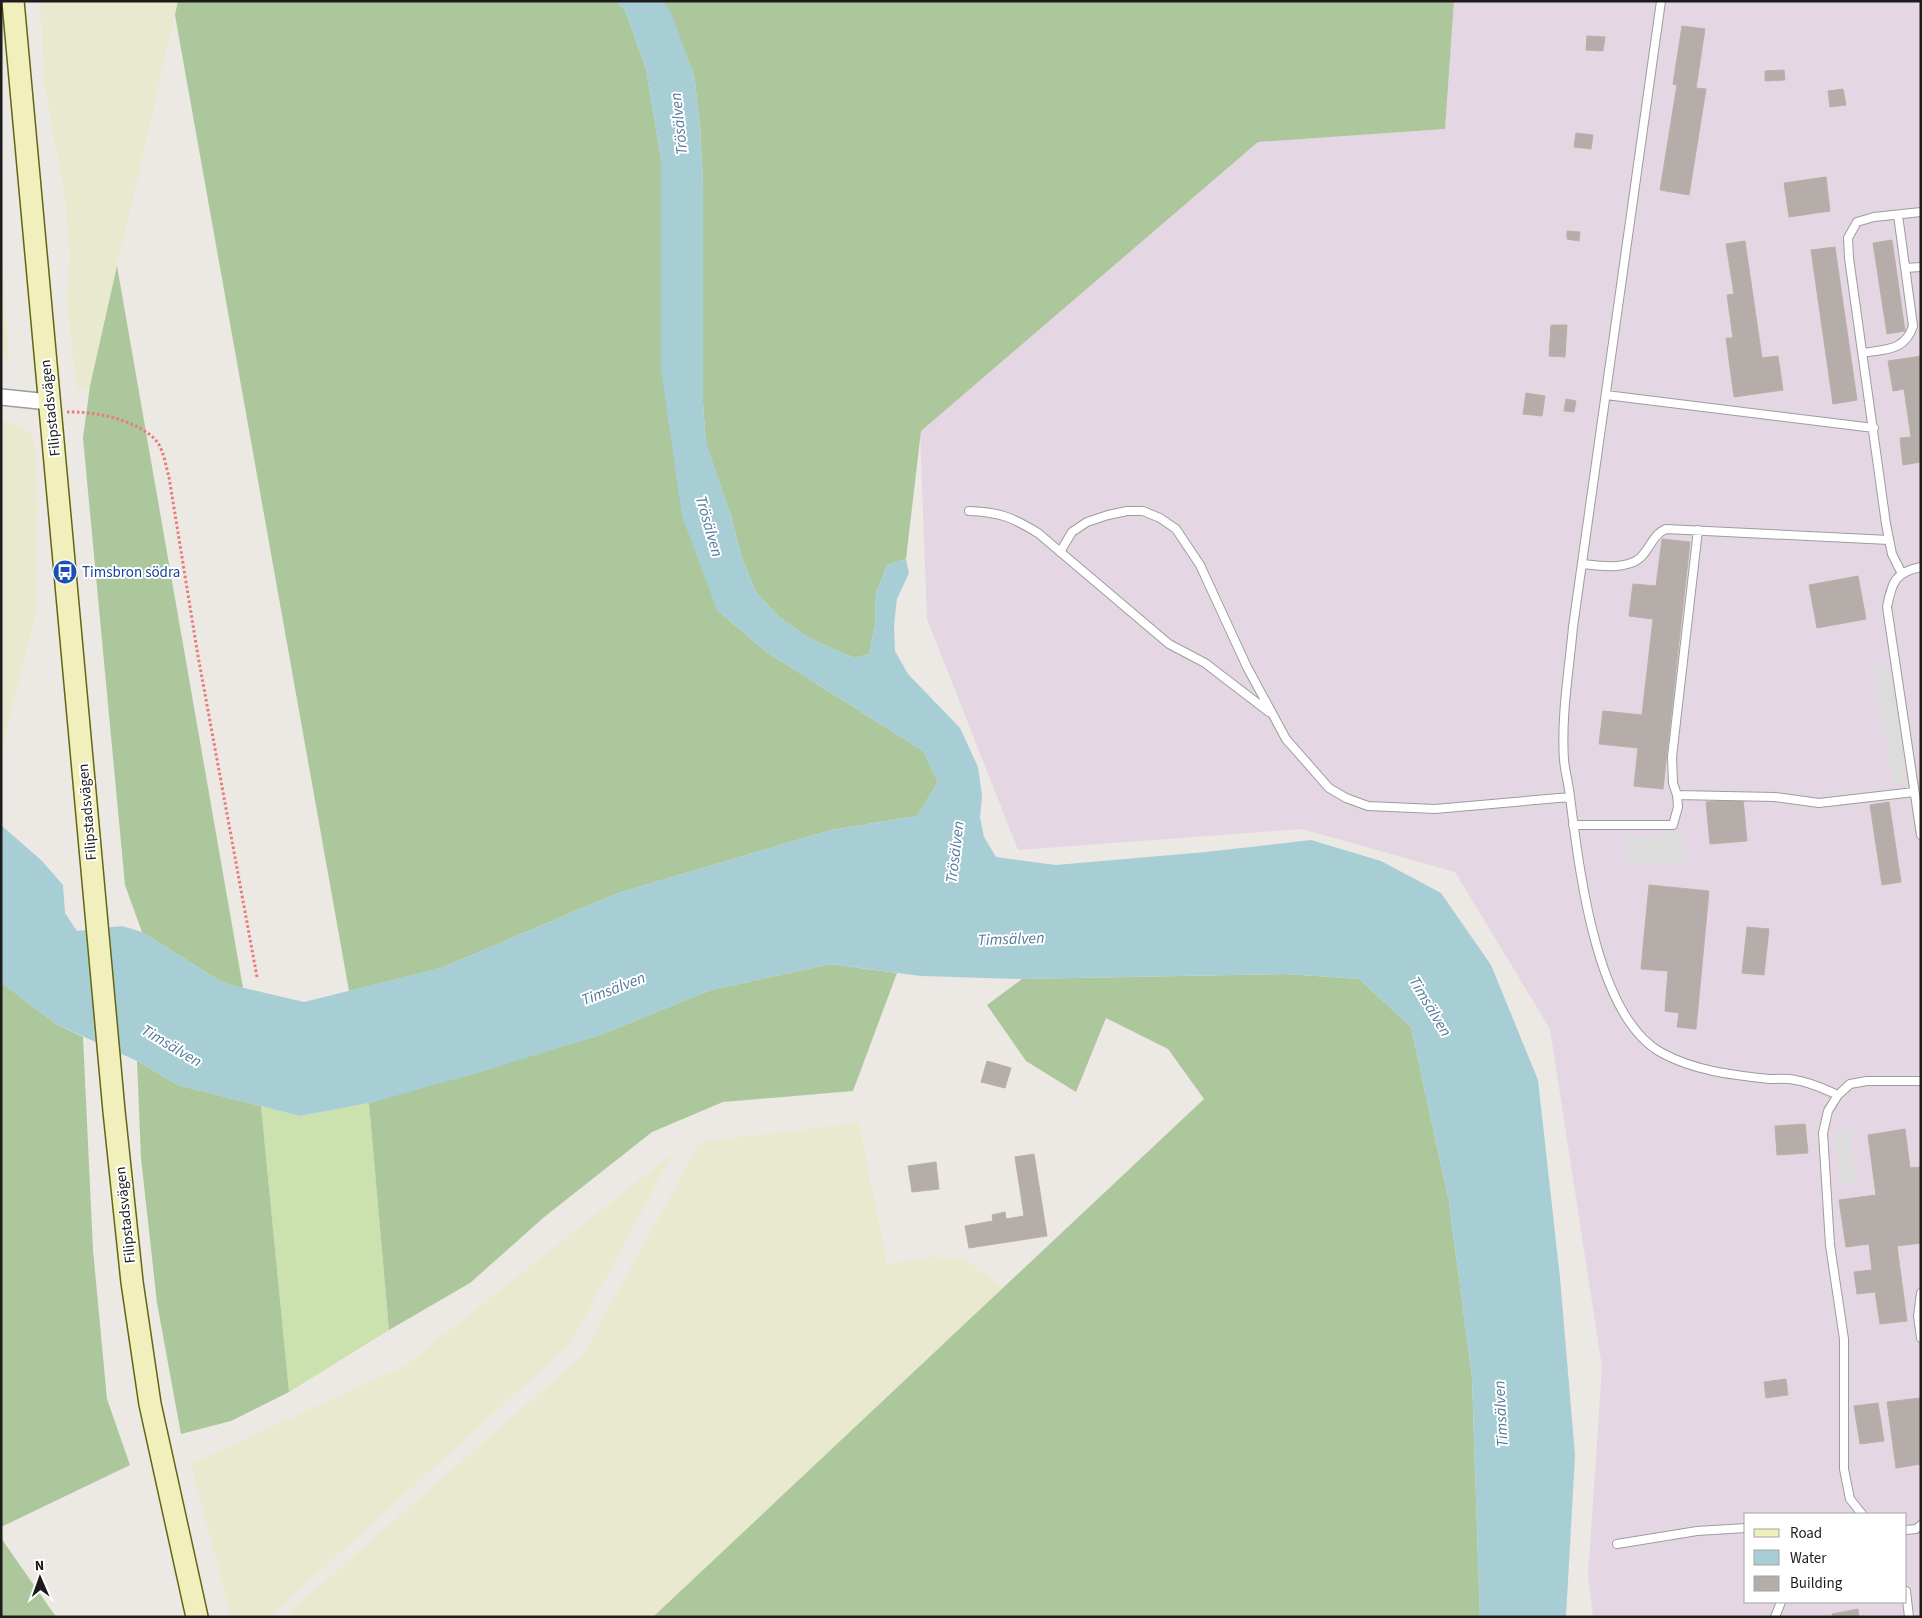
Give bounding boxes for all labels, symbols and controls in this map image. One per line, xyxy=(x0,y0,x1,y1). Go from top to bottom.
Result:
water label: Trösälven xyxy=(665,92,693,156)
street label: Filipstadsvägen xyxy=(35,359,66,457)
water label: Trösälven xyxy=(690,493,728,559)
bus stop icon: Timsbron södra xyxy=(52,559,78,585)
place label: Timsbron södra xyxy=(82,562,180,583)
street label: Filipstadsvägen xyxy=(73,763,102,861)
water label: Trösälven xyxy=(940,820,970,885)
water label: Timsälven xyxy=(977,927,1045,951)
water label: Timsälven xyxy=(578,967,649,1011)
water label: Timsälven xyxy=(1403,972,1457,1041)
water label: Timsälven xyxy=(137,1019,206,1073)
street label: Filipstadsvägen xyxy=(110,1166,141,1264)
water label: Timsälven xyxy=(1488,1380,1514,1448)
legend xyxy=(1744,1513,1907,1603)
text: Road xyxy=(1790,1523,1822,1544)
text: Water xyxy=(1790,1548,1827,1569)
north arrow xyxy=(15,1553,65,1603)
text: N xyxy=(35,1556,45,1576)
text: Building xyxy=(1790,1573,1843,1594)

